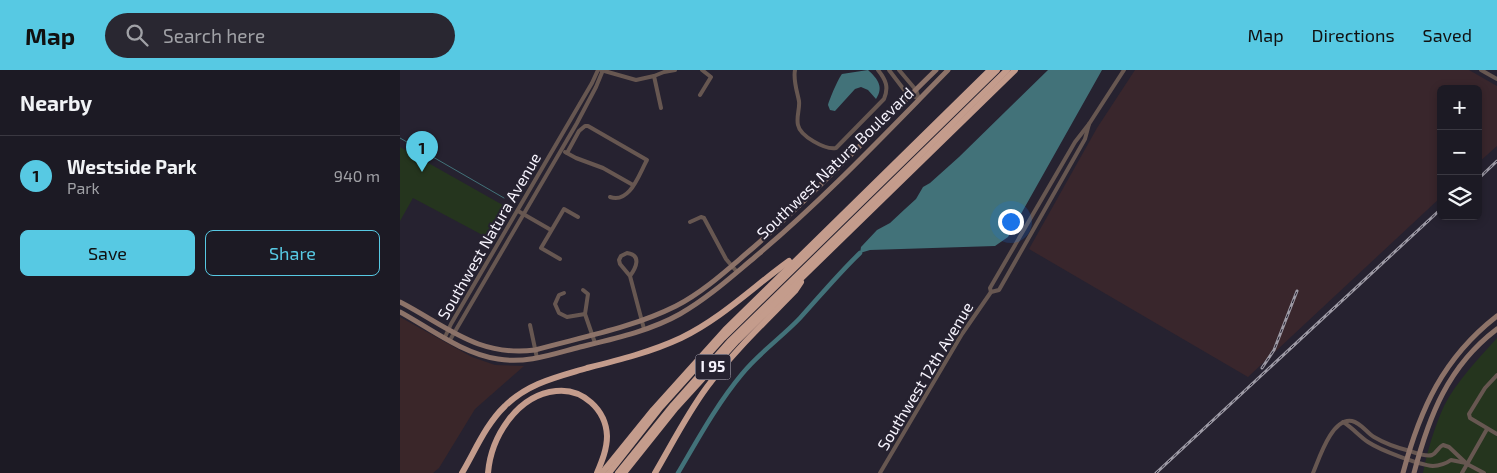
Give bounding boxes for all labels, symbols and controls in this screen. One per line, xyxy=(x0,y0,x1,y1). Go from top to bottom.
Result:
search box xyxy=(105,13,455,58)
text: Map xyxy=(25,21,75,50)
icon: search xyxy=(123,21,151,49)
text: Search here xyxy=(163,24,265,47)
text: Map xyxy=(1247,24,1284,46)
text: Directions xyxy=(1312,24,1395,46)
text: Saved xyxy=(1423,24,1472,46)
street label: Southwest Natura Boulevard xyxy=(752,83,917,242)
map controls xyxy=(1437,85,1482,220)
button: + xyxy=(1437,85,1482,130)
text: Nearby xyxy=(20,90,92,115)
button: − xyxy=(1437,130,1482,175)
pin: 1 xyxy=(406,131,438,172)
street label: Southwest Natura Avenue xyxy=(433,149,544,323)
text: Westside Park xyxy=(67,155,197,178)
text: 1 xyxy=(33,166,39,185)
text: 940 m xyxy=(334,166,380,185)
button: layers xyxy=(1437,175,1482,220)
text: Park xyxy=(67,178,100,197)
your location xyxy=(998,209,1024,235)
button: Save xyxy=(20,230,195,276)
button: Share xyxy=(205,230,380,276)
street label: Southwest 12th Avenue xyxy=(873,298,976,453)
road number: I 95 xyxy=(696,354,730,380)

